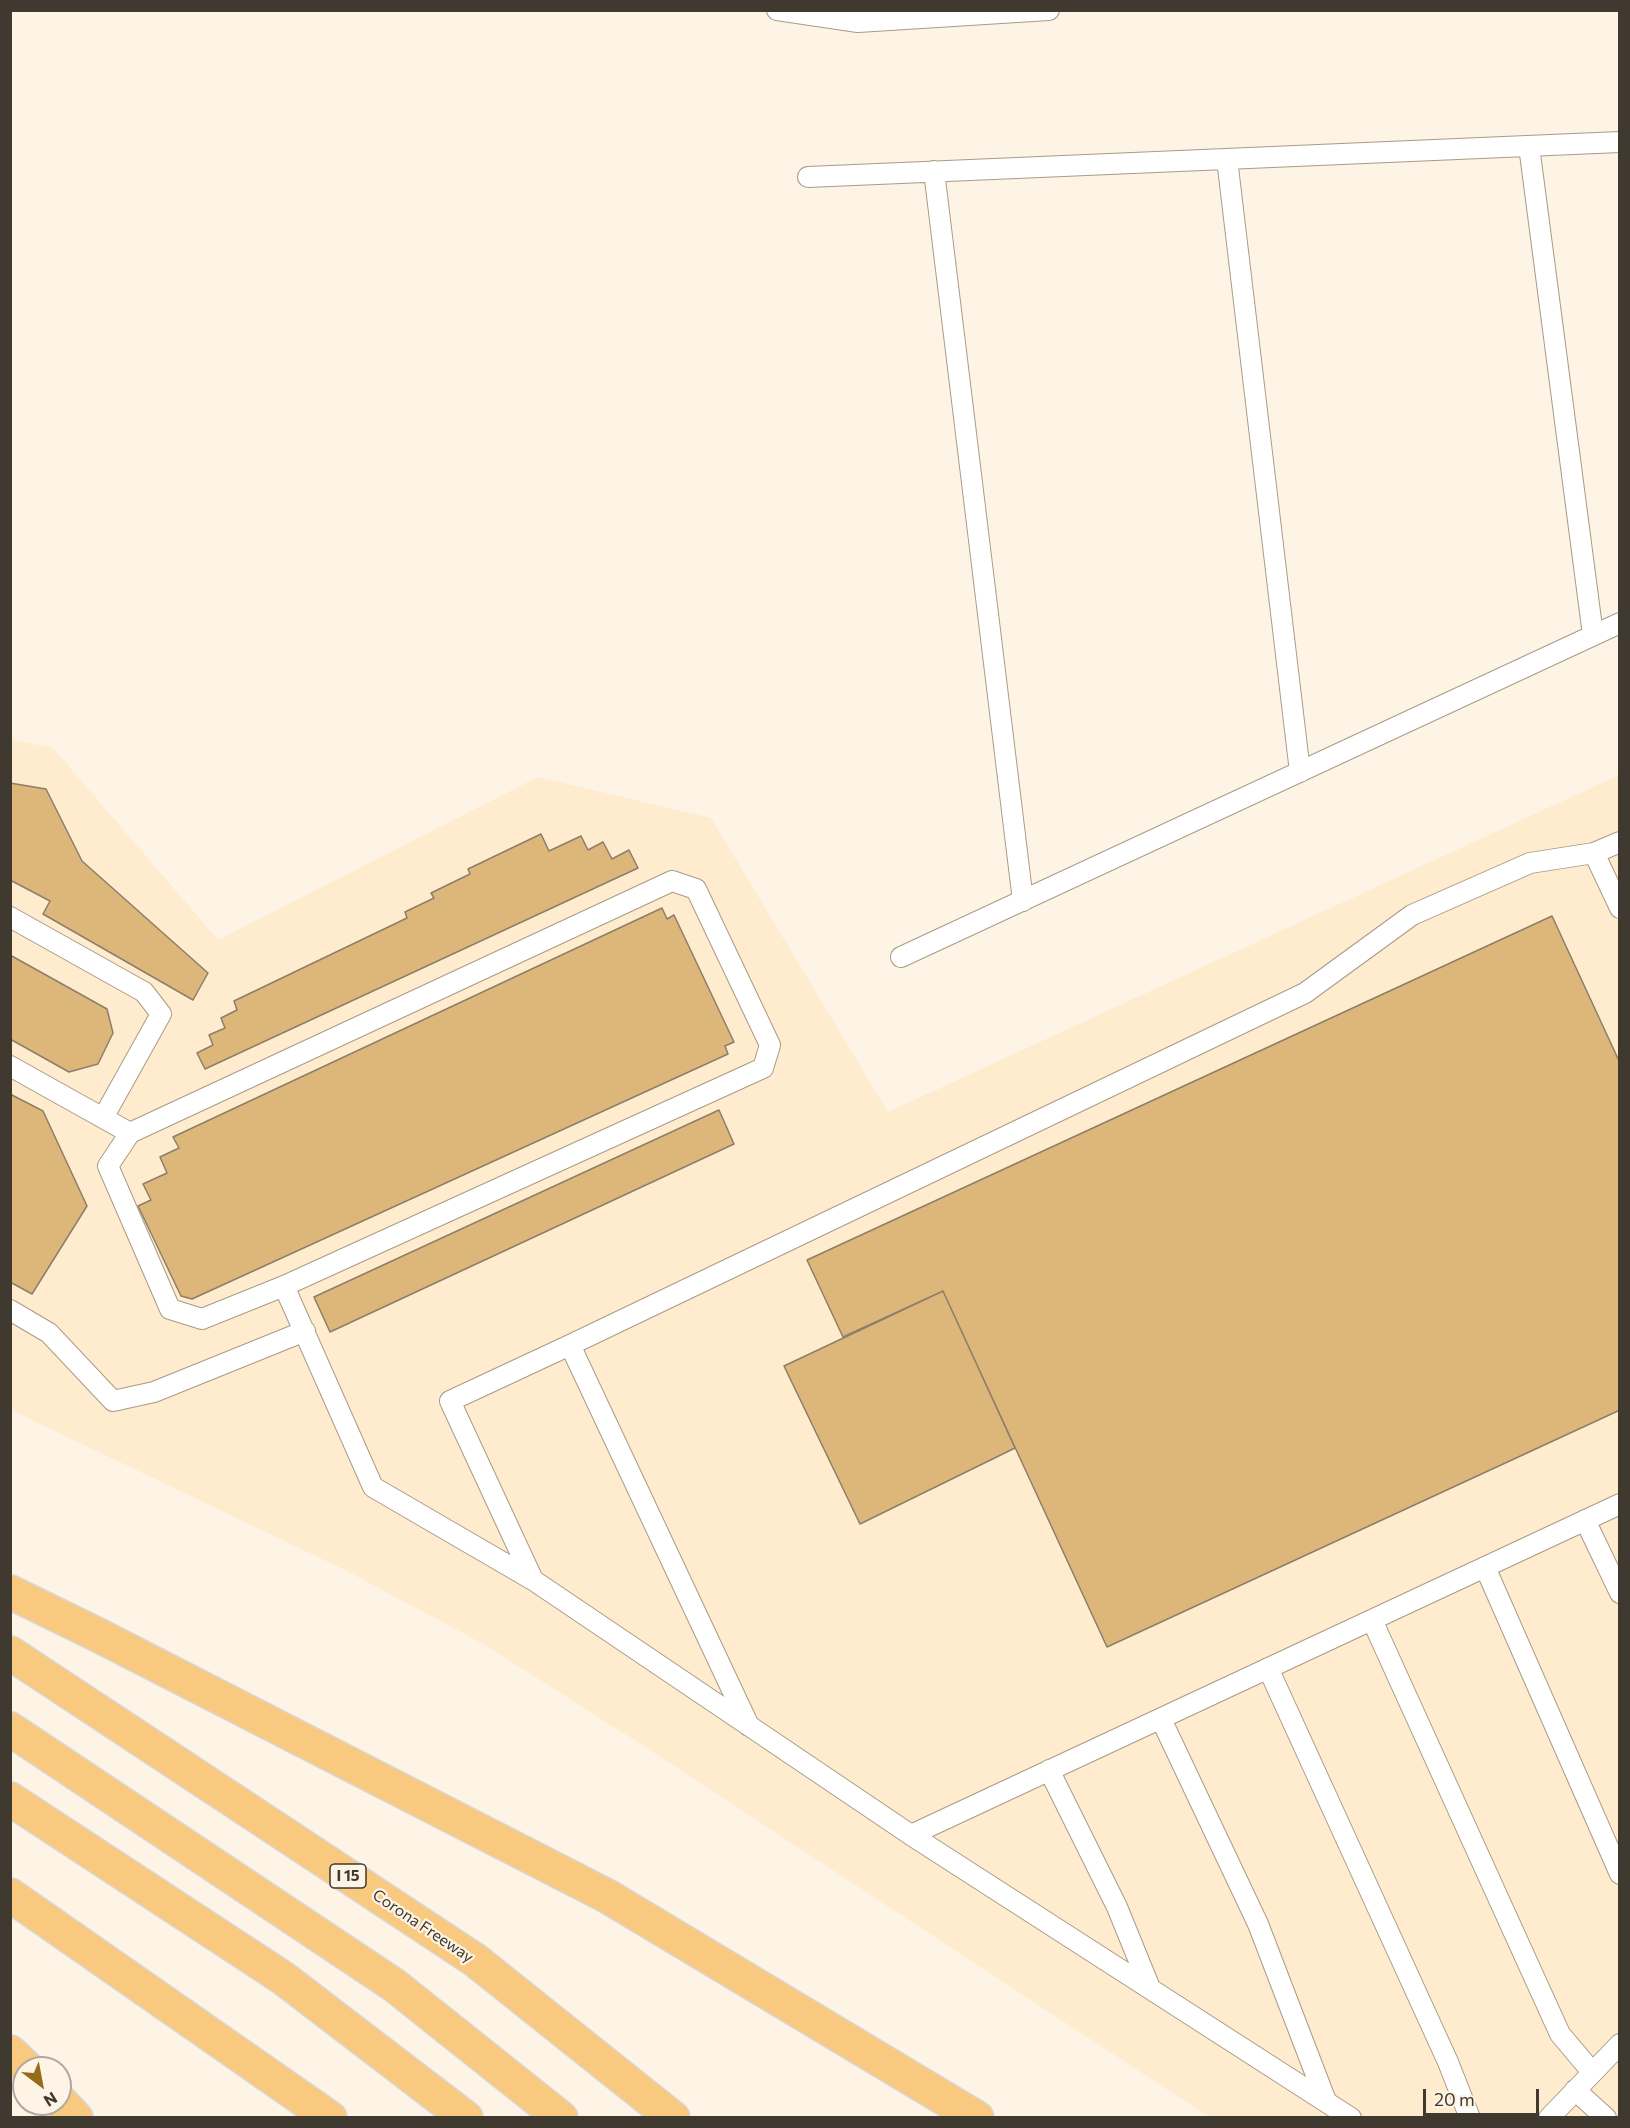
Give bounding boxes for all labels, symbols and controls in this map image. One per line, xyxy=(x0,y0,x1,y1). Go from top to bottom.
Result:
road number: I 15 xyxy=(330,1864,366,1888)
street label: Corona Freeway xyxy=(369,1885,477,1967)
north arrow xyxy=(12,2056,72,2116)
scale bar xyxy=(1426,2077,1542,2115)
text: 20 m xyxy=(1434,2088,1475,2110)
text: N xyxy=(41,2089,61,2111)

